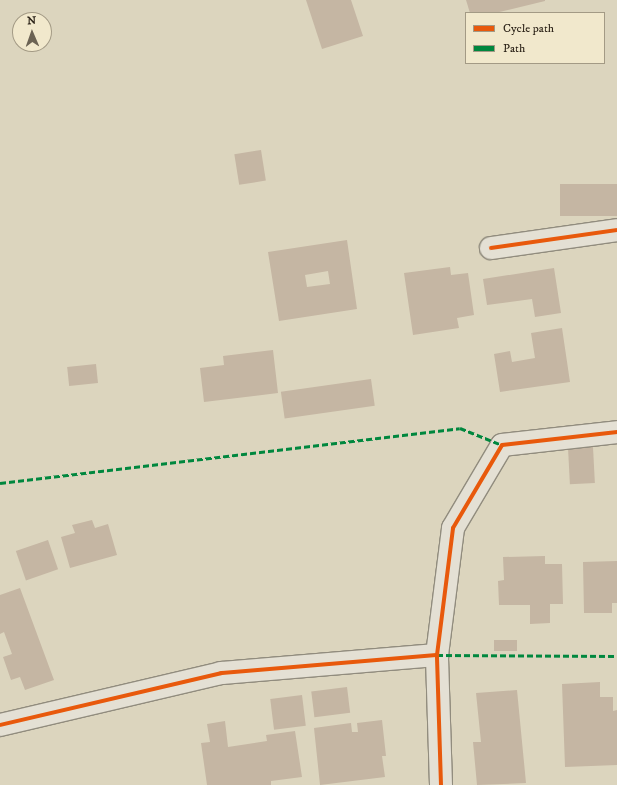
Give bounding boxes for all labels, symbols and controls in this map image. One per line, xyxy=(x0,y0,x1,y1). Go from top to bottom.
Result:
north arrow xyxy=(12,12,52,52)
legend xyxy=(465,12,605,64)
text: N xyxy=(27,14,36,28)
text: Cycle path xyxy=(503,21,554,36)
text: Path xyxy=(503,41,525,56)

